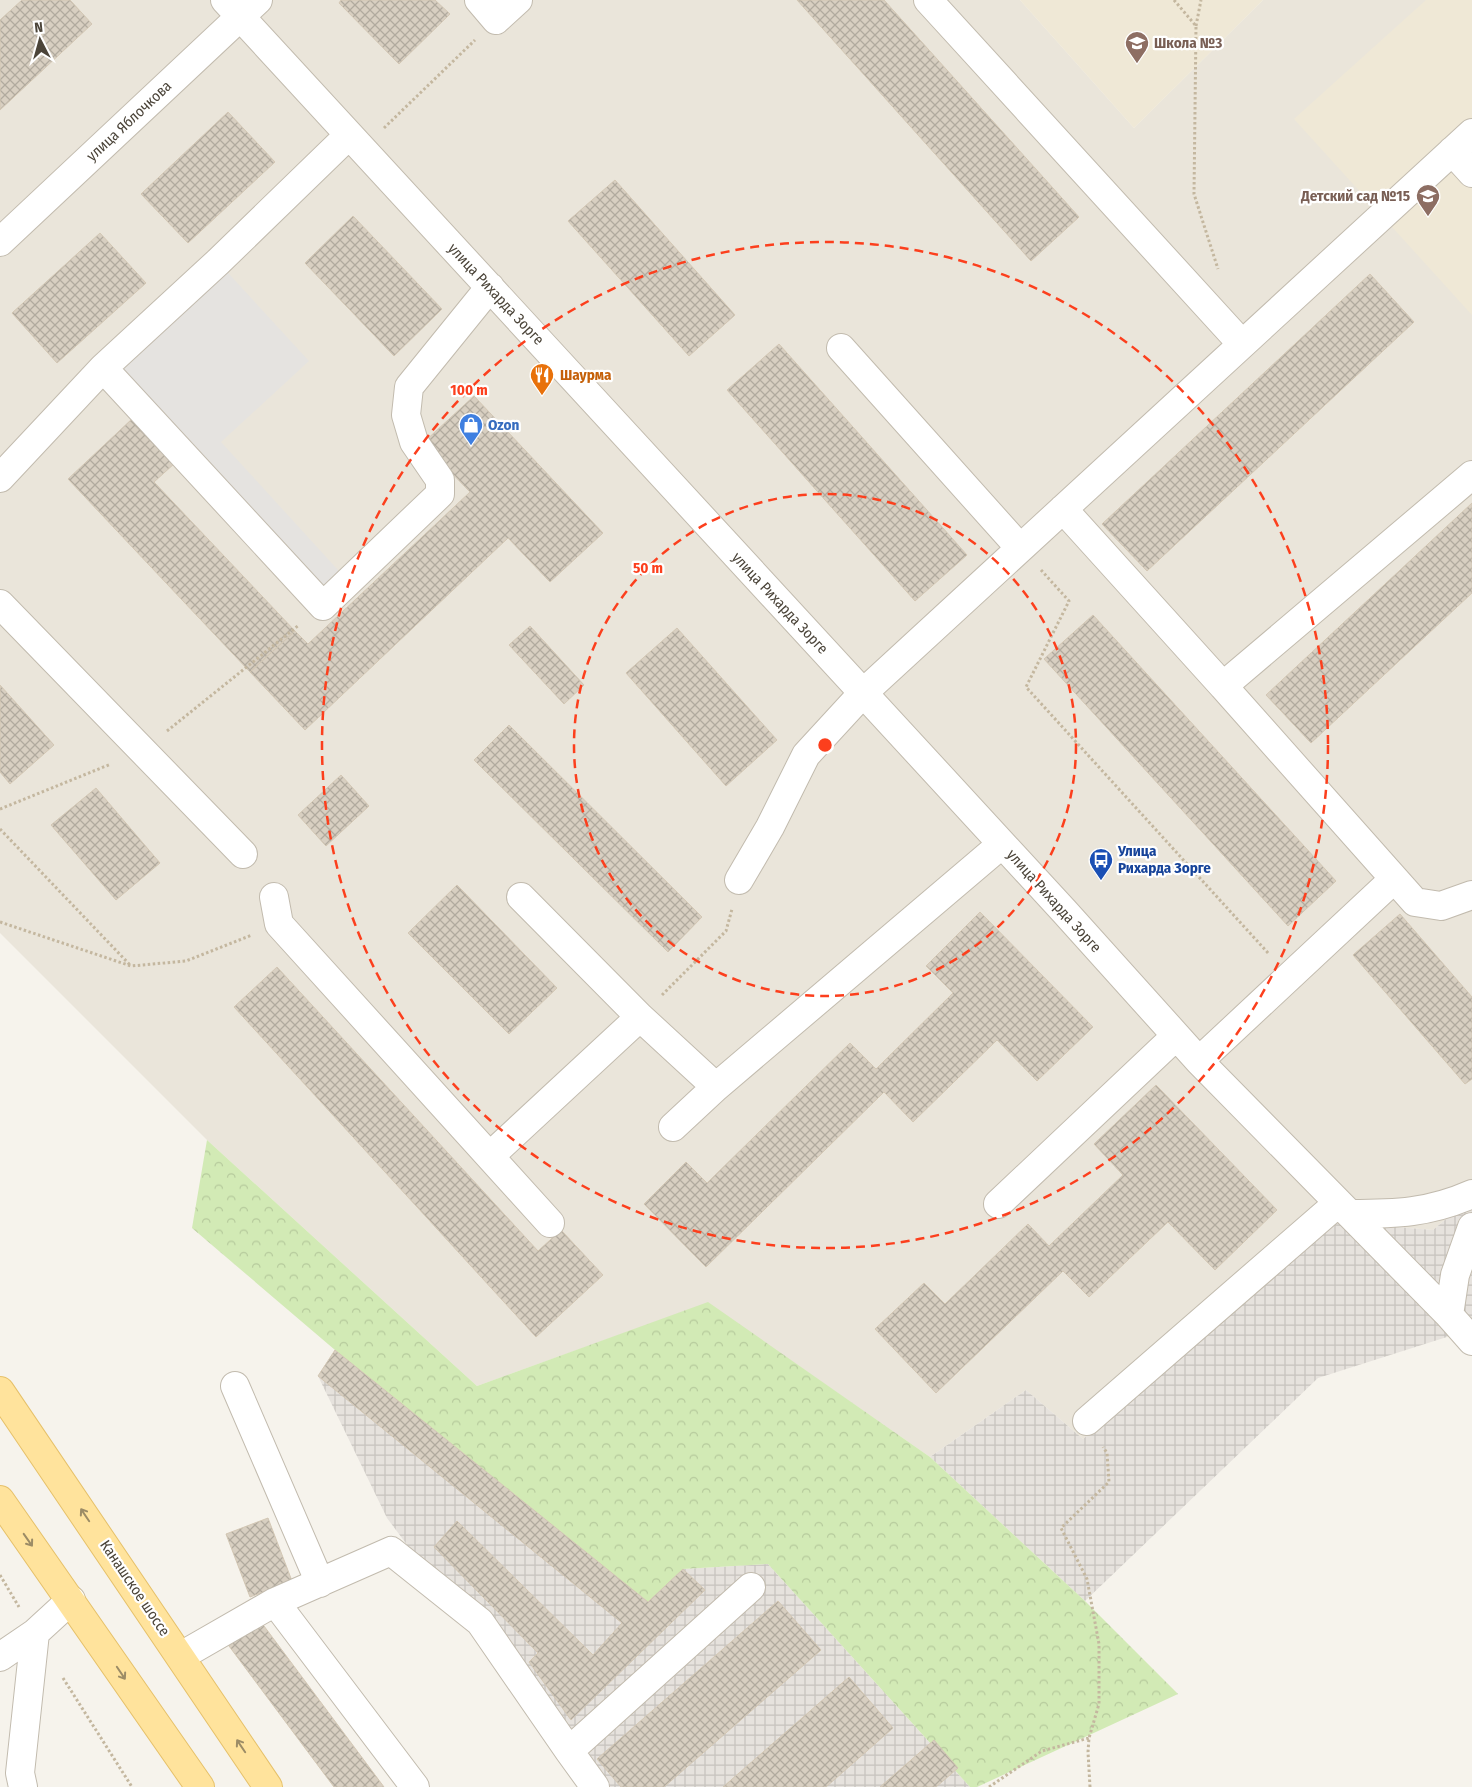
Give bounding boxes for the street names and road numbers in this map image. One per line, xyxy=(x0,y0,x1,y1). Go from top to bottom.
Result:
street label: улица Яблочкова xyxy=(83,77,175,165)
street label: улица Рихарда Зорге xyxy=(444,239,548,349)
street label: улица Рихарда Зорге xyxy=(728,548,832,658)
street label: улица Рихарда Зорге xyxy=(1003,846,1105,956)
street label: Канашское шоссе xyxy=(96,1537,174,1639)

